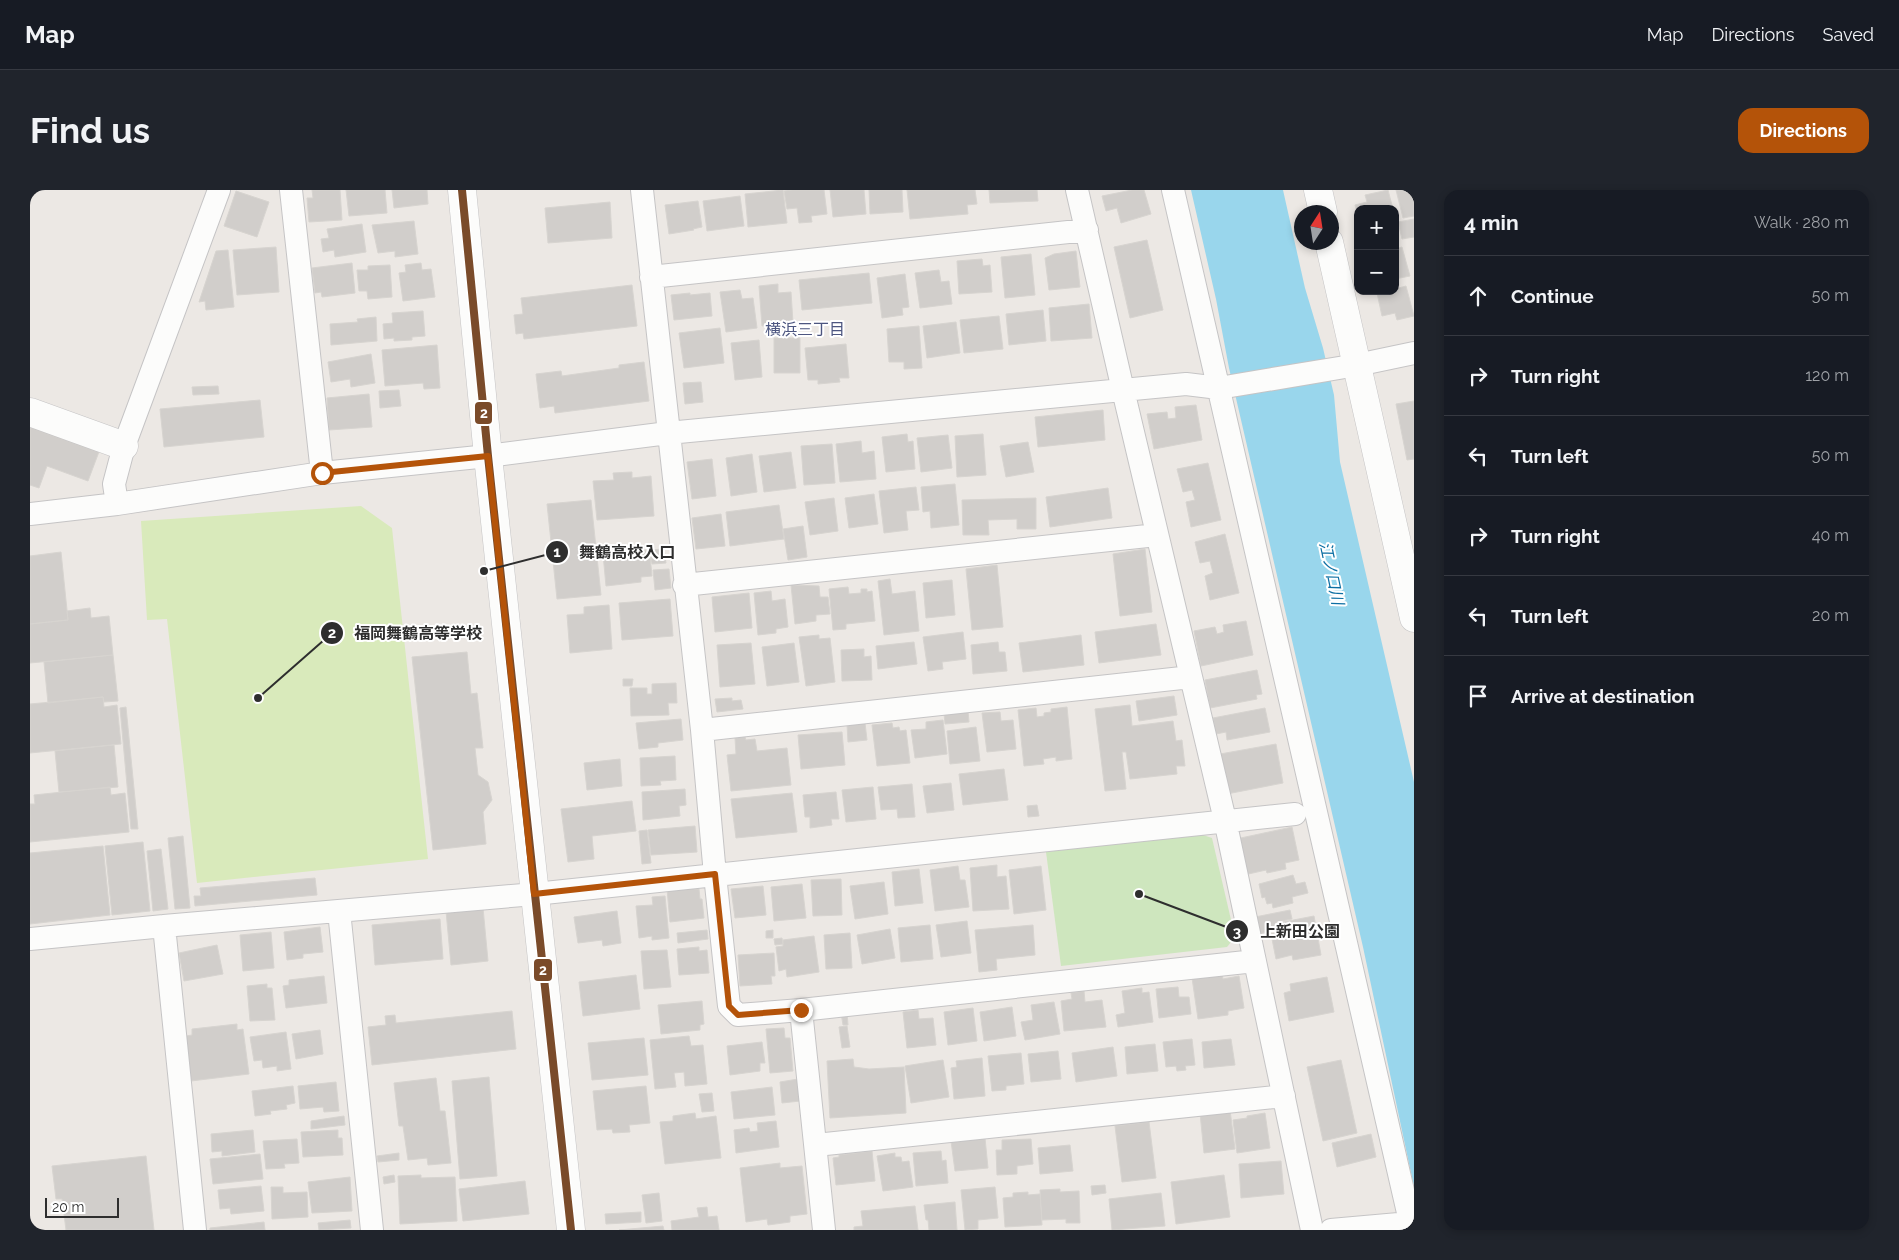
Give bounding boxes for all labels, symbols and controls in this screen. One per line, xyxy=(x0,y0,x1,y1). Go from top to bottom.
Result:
text: Map xyxy=(25,20,75,49)
text: Map xyxy=(1647,24,1683,45)
text: Directions xyxy=(1711,24,1795,45)
text: Saved xyxy=(1823,24,1874,45)
button: Directions xyxy=(1738,108,1869,153)
text: Find us xyxy=(30,110,150,151)
north arrow xyxy=(1294,205,1339,250)
map controls xyxy=(1354,205,1399,295)
button: + xyxy=(1354,205,1399,250)
text: 4 min xyxy=(1464,210,1519,235)
text: Walk · 280 m xyxy=(1754,213,1849,232)
button: − xyxy=(1354,250,1399,295)
icon: ahead xyxy=(1464,282,1492,310)
text: Continue xyxy=(1511,285,1594,307)
text: 50 m xyxy=(1812,286,1849,305)
district label: 横浜三丁目 xyxy=(765,320,845,339)
icon: right xyxy=(1464,362,1492,390)
text: Turn right xyxy=(1511,365,1600,387)
text: 120 m xyxy=(1805,366,1849,385)
line badge: 2 xyxy=(474,401,493,425)
text: 2 xyxy=(480,405,488,421)
icon: left xyxy=(1464,442,1492,470)
text: Turn left xyxy=(1511,445,1588,467)
text: 50 m xyxy=(1812,446,1849,465)
route start xyxy=(311,462,334,485)
icon: right xyxy=(1464,522,1492,550)
text: Turn right xyxy=(1511,525,1600,547)
text: 40 m xyxy=(1812,526,1849,545)
callout: 舞鶴高校入口 xyxy=(544,536,685,567)
water label: 江ノ口川 xyxy=(1316,540,1348,608)
text: 1 xyxy=(553,543,561,561)
text: 舞鶴高校入口 xyxy=(579,543,675,562)
icon: left xyxy=(1464,602,1492,630)
text: Turn left xyxy=(1511,605,1588,627)
text: 20 m xyxy=(1812,606,1849,625)
callout: 福岡舞鶴高等学校 xyxy=(319,618,492,649)
text: 2 xyxy=(328,624,336,642)
text: 福岡舞鶴高等学校 xyxy=(354,624,482,643)
icon: arrive xyxy=(1464,682,1492,710)
text: Arrive at destination xyxy=(1511,685,1695,707)
callout: 上新田公園 xyxy=(1225,916,1350,947)
text: 上新田公園 xyxy=(1260,922,1340,941)
text: 3 xyxy=(1233,923,1241,941)
line badge: 2 xyxy=(533,958,553,982)
text: 2 xyxy=(539,962,547,978)
route end xyxy=(790,999,813,1022)
scale bar xyxy=(45,1195,119,1218)
text: 20 m xyxy=(52,1199,84,1215)

